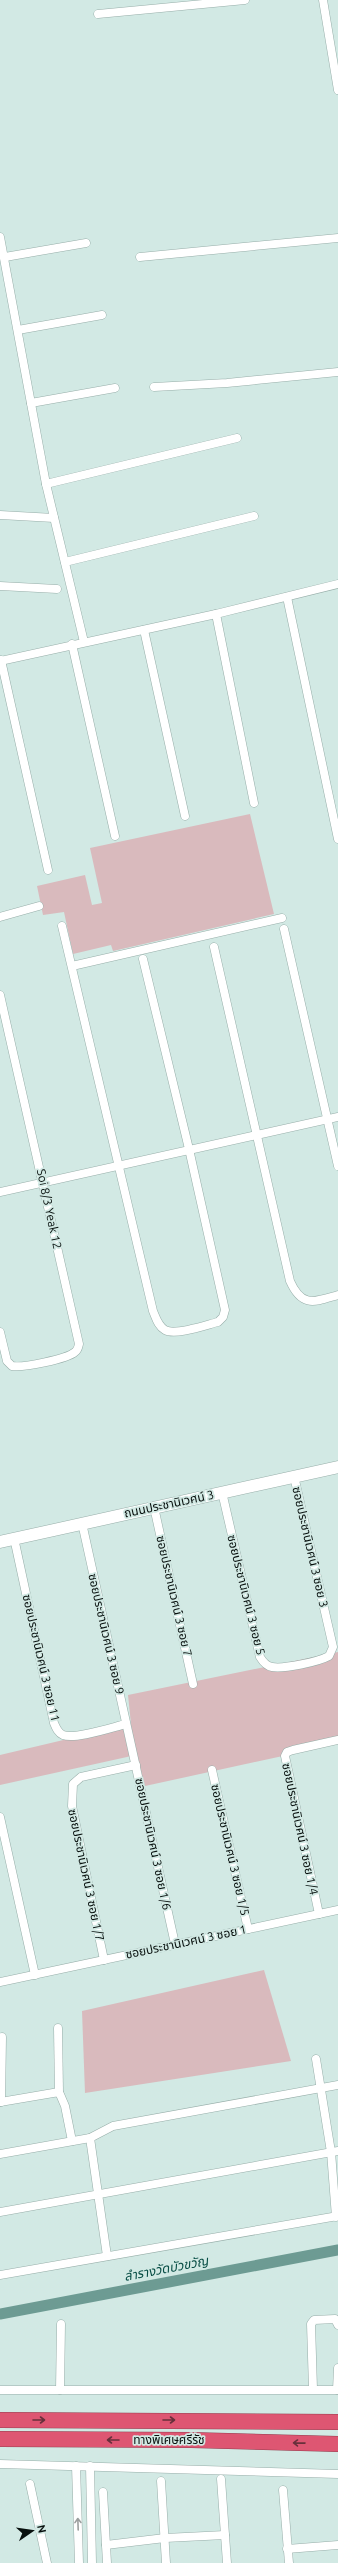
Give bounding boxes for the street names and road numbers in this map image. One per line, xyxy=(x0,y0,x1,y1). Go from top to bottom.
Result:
street label: Soi 8/3 Yeak 12 xyxy=(35,1168,64,1250)
street label: ซอยประชานิเวศน์ 3 ซอย 3 xyxy=(290,1485,331,1608)
street label: ถนนประชานิเวศน์ 3 xyxy=(123,1488,215,1519)
street label: ซอยประชานิเวศน์ 3 ซอย 5 xyxy=(225,1533,268,1656)
street label: ซอยประชานิเวศน์ 3 ซอย 7 xyxy=(154,1534,195,1657)
street label: ซอยประชานิเวศน์ 3 ซอย 9 xyxy=(86,1572,127,1695)
street label: ซอยประชานิเวศน์ 3 ซอย 11 xyxy=(21,1593,62,1723)
street label: ซอยประชานิเวศน์ 3 ซอย 1/4 xyxy=(280,1762,321,1896)
street label: ซอยประชานิเวศน์ 3 ซอย 1/6 xyxy=(133,1777,174,1911)
street label: ซอยประชานิเวศน์ 3 ซอย 1/5 xyxy=(209,1783,252,1917)
street label: ซอยประชานิเวศน์ 3 ซอย 1/7 xyxy=(66,1808,107,1942)
street label: ซอยประชานิเวศน์ 3 ซอย 1 xyxy=(124,1922,248,1961)
street label: ทางพิเศษศรีรัช xyxy=(133,2433,205,2446)

